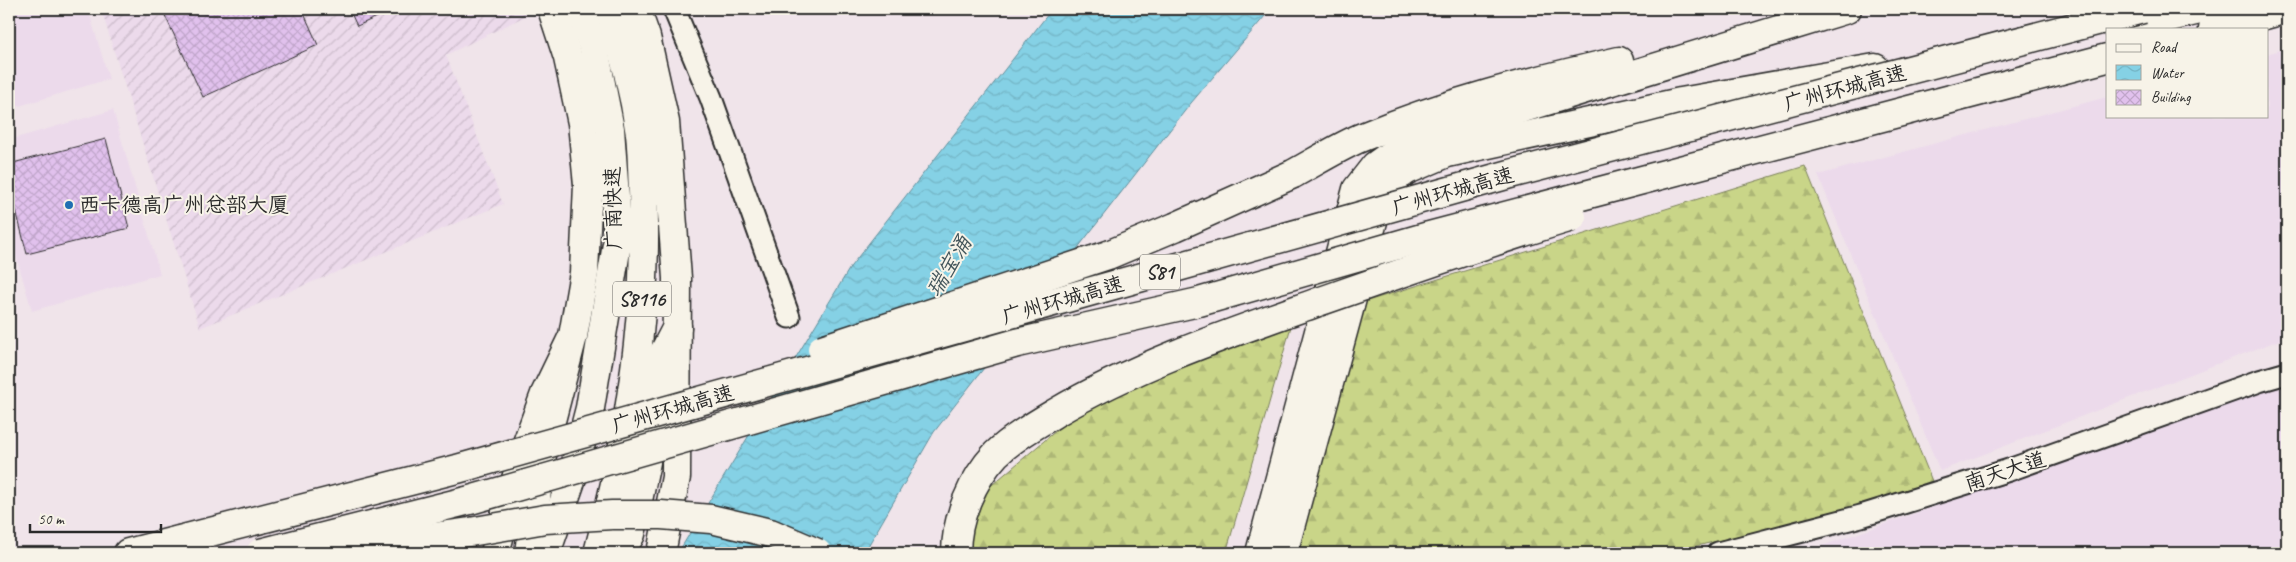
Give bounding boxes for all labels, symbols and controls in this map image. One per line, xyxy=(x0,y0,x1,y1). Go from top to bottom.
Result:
legend xyxy=(2106,28,2268,118)
text: Road xyxy=(2151,38,2178,57)
street label: 广州环城高速 xyxy=(1781,59,1909,117)
text: Water xyxy=(2151,64,2185,83)
text: Building xyxy=(2151,88,2191,107)
street label: 广州环城高速 xyxy=(1389,161,1517,221)
street label: 广南快速 xyxy=(599,166,627,250)
place label: 西卡德高广州总部大厦 xyxy=(79,192,289,218)
marker: 西卡德高广州总部大厦 xyxy=(63,199,75,211)
water label: 瑞宝涌 xyxy=(920,230,979,302)
road number: S81 xyxy=(1140,254,1180,290)
street label: 广州环城高速 xyxy=(999,270,1127,330)
road number: S8116 xyxy=(613,282,671,316)
street label: 广州环城高速 xyxy=(609,379,737,439)
street label: 南天大道 xyxy=(1961,446,2049,496)
scale bar xyxy=(30,502,161,534)
text: 50 m xyxy=(38,510,65,529)

